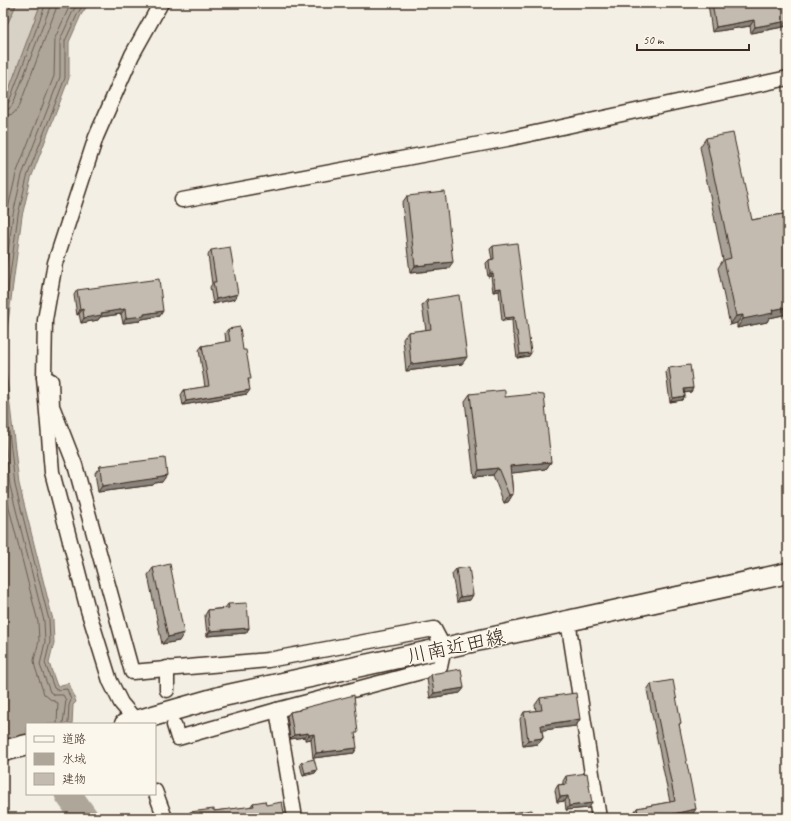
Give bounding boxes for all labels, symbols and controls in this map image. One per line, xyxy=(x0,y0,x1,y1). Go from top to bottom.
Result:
scale bar xyxy=(637,26,749,52)
text: 50 m xyxy=(643,32,665,48)
street label: 川南近田線 xyxy=(405,624,508,669)
legend xyxy=(26,723,156,795)
text: 道路 xyxy=(62,731,86,747)
text: 水域 xyxy=(62,751,86,767)
text: 建物 xyxy=(62,771,86,787)

